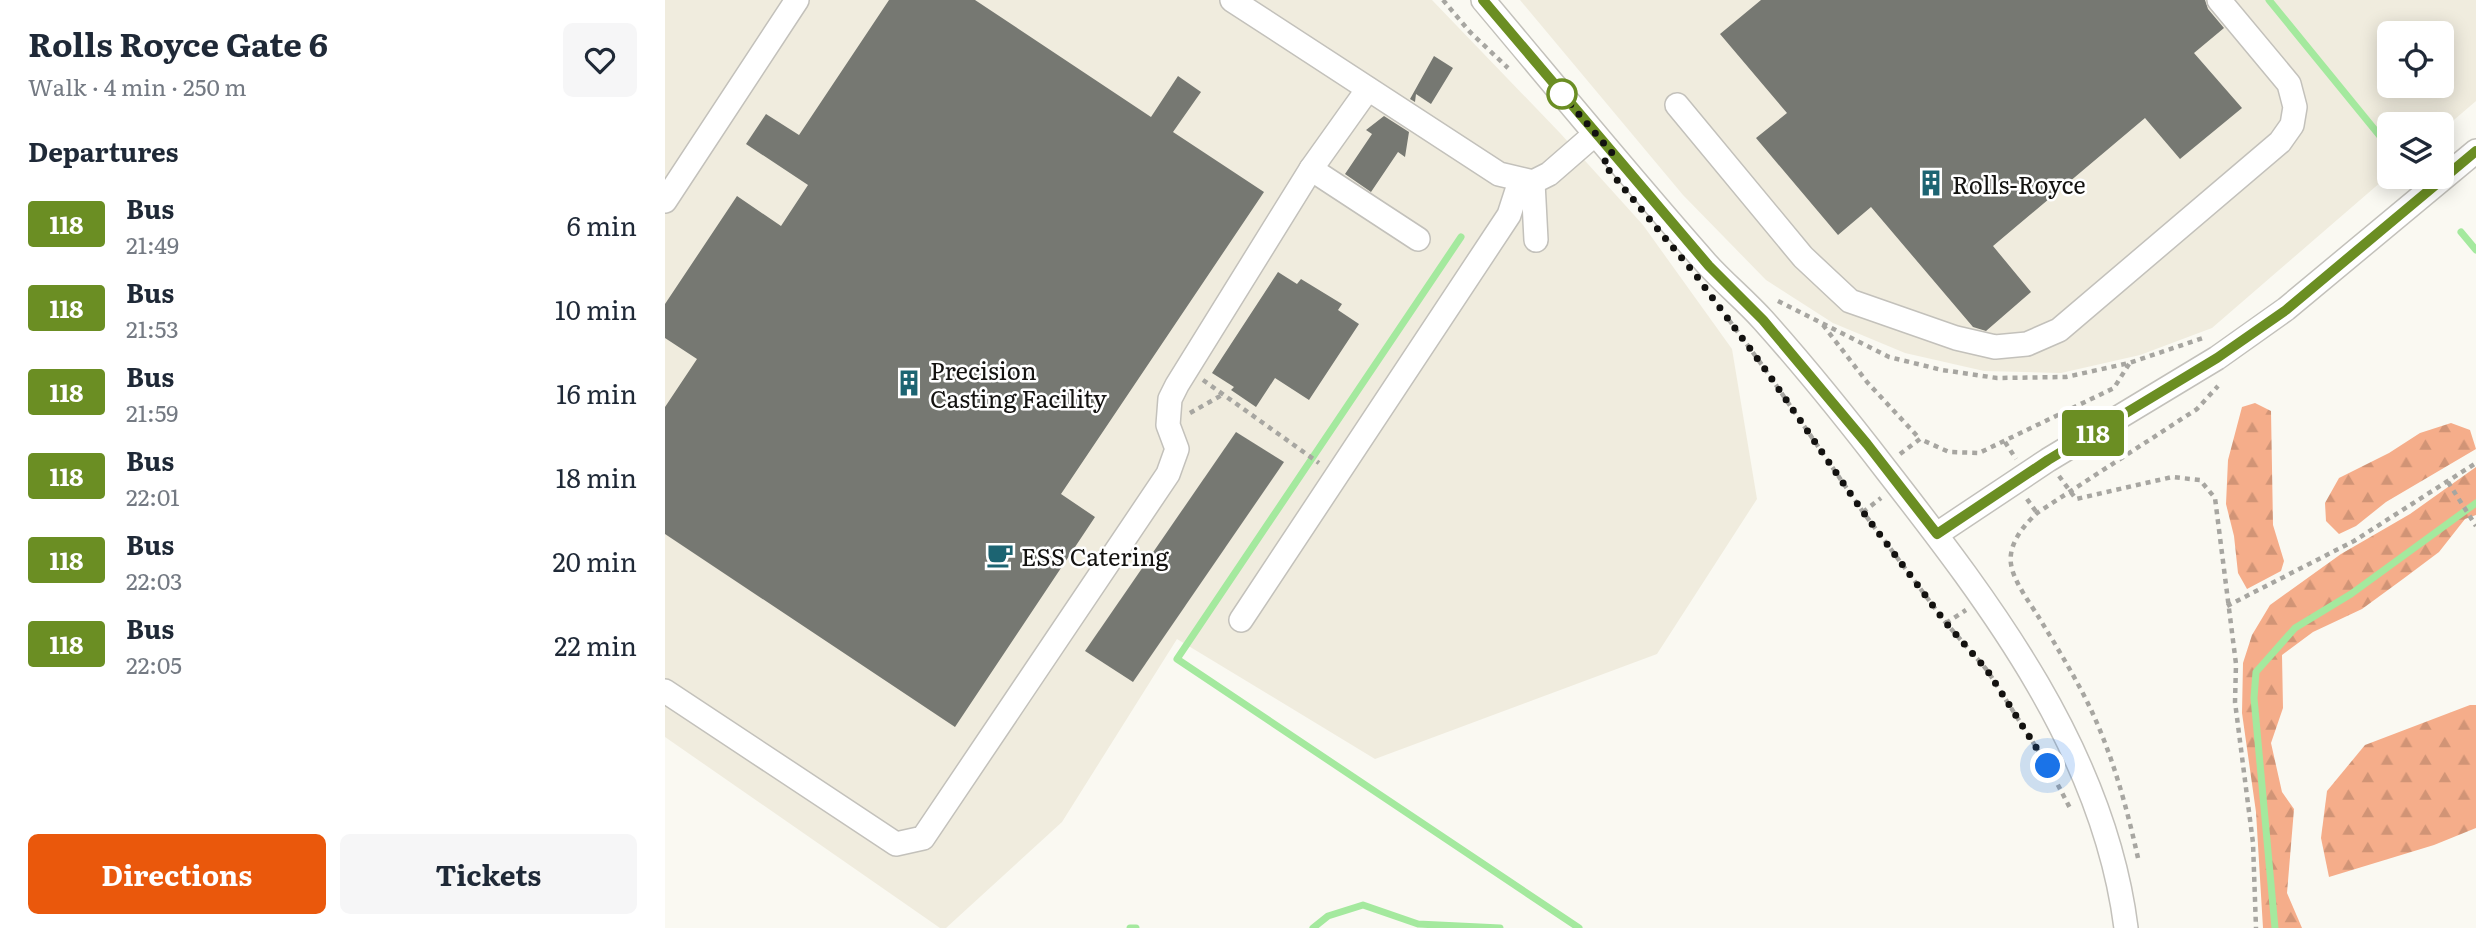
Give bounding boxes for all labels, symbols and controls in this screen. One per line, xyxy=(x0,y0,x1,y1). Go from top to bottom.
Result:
text: Rolls Royce Gate 6 xyxy=(28,18,328,67)
map controls xyxy=(2377,21,2454,189)
button: locate xyxy=(2377,21,2454,98)
button: heart xyxy=(563,23,637,97)
text: Walk · 4 min · 250 m xyxy=(28,69,247,103)
unlabelled marker xyxy=(1547,79,1577,109)
button: layers xyxy=(2377,112,2454,189)
text: Departures xyxy=(28,131,179,170)
place label: Rolls-Royce xyxy=(1952,166,2086,201)
building icon: Rolls-Royce xyxy=(1916,168,1946,198)
text: Bus xyxy=(126,188,174,227)
text: 6 min xyxy=(567,205,637,244)
text: 118 xyxy=(49,206,84,241)
text: 21:49 xyxy=(126,227,179,261)
text: Bus xyxy=(126,272,174,311)
text: 10 min xyxy=(555,289,637,328)
text: 118 xyxy=(49,290,84,325)
text: 21:53 xyxy=(126,311,179,345)
place label: Precision Casting Facility xyxy=(930,352,1107,415)
text: Bus xyxy=(126,356,174,395)
building icon: Precision Casting Facility xyxy=(894,368,924,398)
text: 16 min xyxy=(556,373,637,412)
text: 118 xyxy=(49,374,84,409)
text: 21:59 xyxy=(126,395,178,429)
line badge: 118 xyxy=(2053,410,2133,456)
text: 118 xyxy=(2076,415,2110,450)
text: Bus xyxy=(126,440,174,479)
text: 18 min xyxy=(556,457,637,496)
text: 118 xyxy=(49,458,84,493)
text: 22:01 xyxy=(126,479,180,513)
text: Bus xyxy=(126,524,174,563)
place label: ESS Catering xyxy=(1021,538,1170,573)
cafe icon: ESS Catering xyxy=(985,540,1015,570)
text: 20 min xyxy=(552,541,637,580)
text: 118 xyxy=(49,542,84,577)
text: 22:03 xyxy=(126,563,182,597)
text: Bus xyxy=(126,608,174,647)
text: 22 min xyxy=(554,625,637,664)
text: 118 xyxy=(49,626,84,661)
text: 22:05 xyxy=(126,647,182,681)
your location xyxy=(2030,748,2065,783)
button: Directions xyxy=(28,834,326,914)
button: Tickets xyxy=(340,834,637,914)

